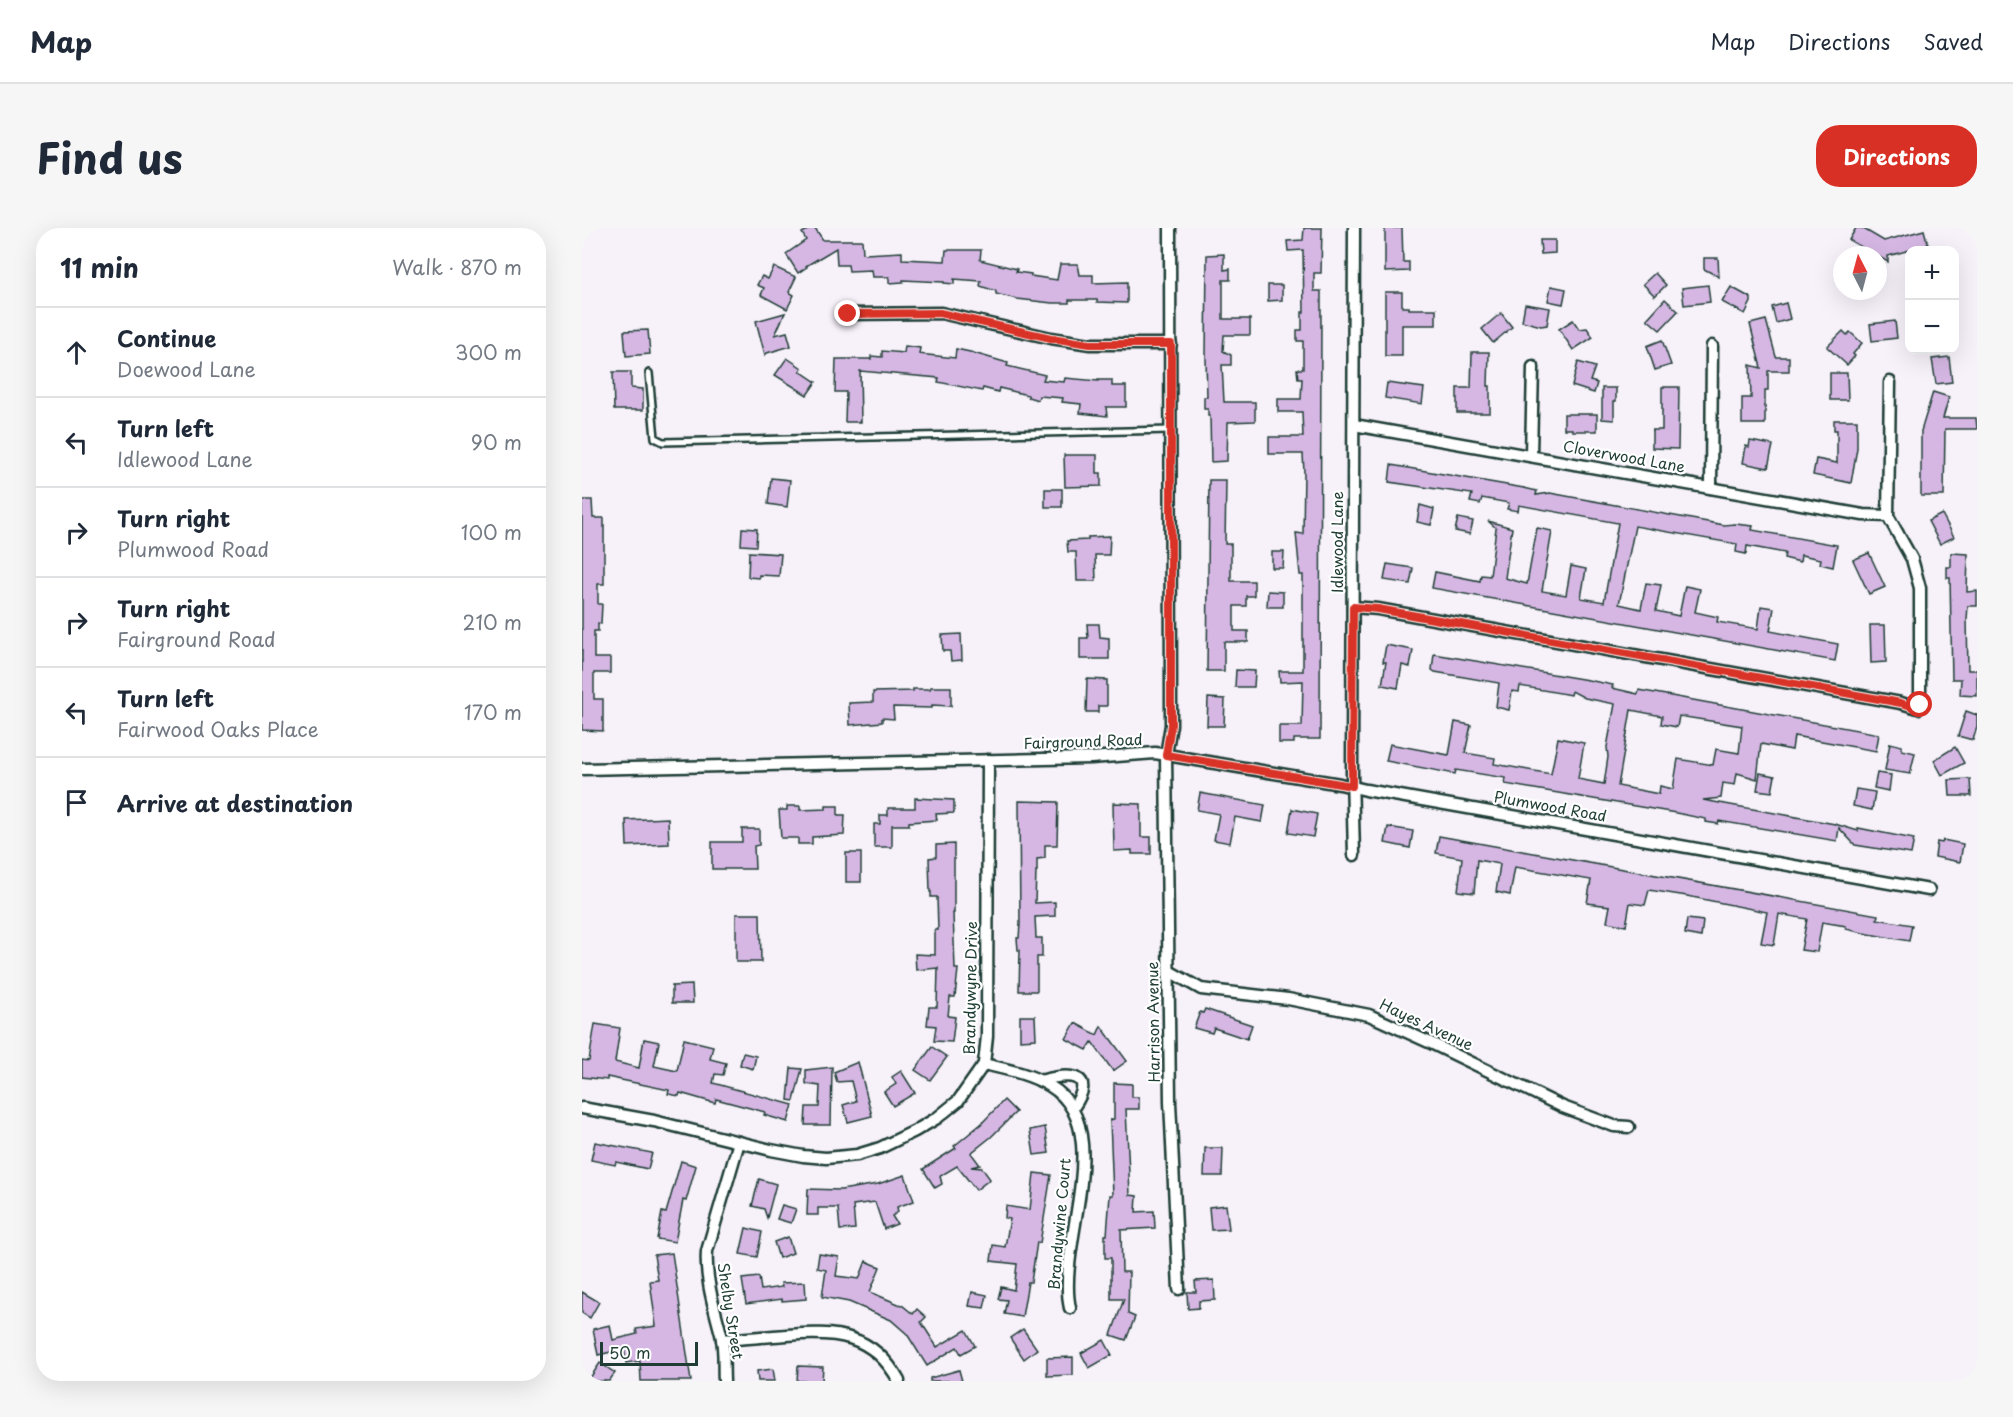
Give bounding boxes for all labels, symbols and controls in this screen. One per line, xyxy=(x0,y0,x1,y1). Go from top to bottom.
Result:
text: Map xyxy=(30,20,92,63)
text: Map xyxy=(1710,25,1755,57)
text: Directions xyxy=(1788,25,1890,57)
text: Saved xyxy=(1923,25,1983,57)
text: Find us xyxy=(36,125,183,188)
button: Directions xyxy=(1816,125,1977,187)
north arrow xyxy=(1833,246,1887,300)
map controls xyxy=(1905,246,1959,354)
button: + xyxy=(1905,246,1959,300)
text: 11 min xyxy=(60,248,139,287)
text: Walk · 870 m xyxy=(392,252,522,282)
route end xyxy=(834,300,860,326)
button: − xyxy=(1905,300,1959,354)
text: Continue xyxy=(117,321,216,354)
icon: ahead xyxy=(60,336,93,369)
text: 300 m xyxy=(455,337,522,367)
text: Doewood Lane xyxy=(117,354,256,384)
text: Turn left xyxy=(117,411,214,444)
icon: left xyxy=(60,426,93,459)
text: 90 m xyxy=(471,427,522,457)
street label: Cloverwood Lane xyxy=(1561,433,1687,478)
text: Idlewood Lane xyxy=(117,444,253,474)
street label: Idlewood Lane xyxy=(1325,491,1348,593)
text: Turn right xyxy=(117,501,230,534)
icon: right xyxy=(60,516,93,549)
text: 100 m xyxy=(461,517,522,547)
text: Plumwood Road xyxy=(117,534,269,564)
text: Turn right xyxy=(117,591,230,624)
icon: right xyxy=(60,606,93,639)
text: 210 m xyxy=(463,607,522,637)
text: Fairground Road xyxy=(117,624,276,654)
text: Turn left xyxy=(117,681,214,714)
route start xyxy=(1906,691,1932,717)
icon: left xyxy=(60,696,93,729)
text: 170 m xyxy=(464,697,522,727)
text: Fairwood Oaks Place xyxy=(117,714,319,744)
street label: Fairground Road xyxy=(1023,727,1143,754)
street label: Plumwood Road xyxy=(1492,784,1609,827)
icon: arrive xyxy=(60,786,93,819)
text: Arrive at destination xyxy=(117,786,353,819)
street label: Brandywyne Drive xyxy=(957,921,982,1055)
street label: Harrison Avenue xyxy=(1140,961,1165,1083)
street label: Hayes Avenue xyxy=(1376,992,1477,1055)
street label: Brandywine Court xyxy=(1041,1157,1076,1291)
street label: Shelby Street xyxy=(712,1261,750,1361)
scale bar xyxy=(600,1339,698,1366)
text: 50 m xyxy=(609,1340,650,1364)

